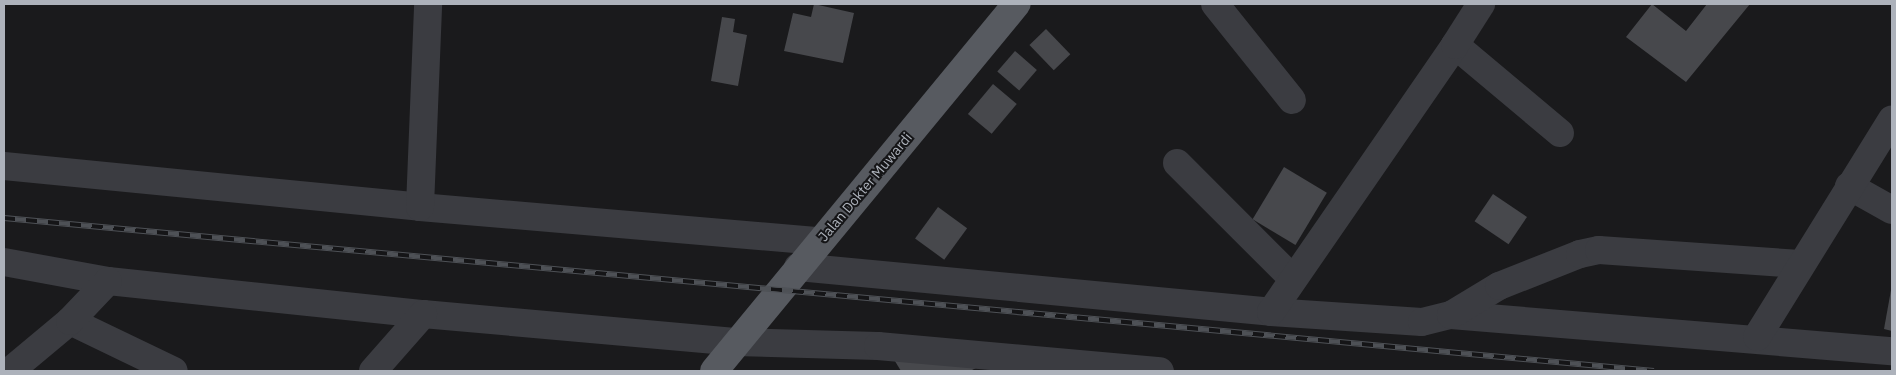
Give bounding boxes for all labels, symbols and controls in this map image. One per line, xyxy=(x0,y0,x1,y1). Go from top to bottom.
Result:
street label: Jalan Dokter Muwardi xyxy=(815,129,915,245)

